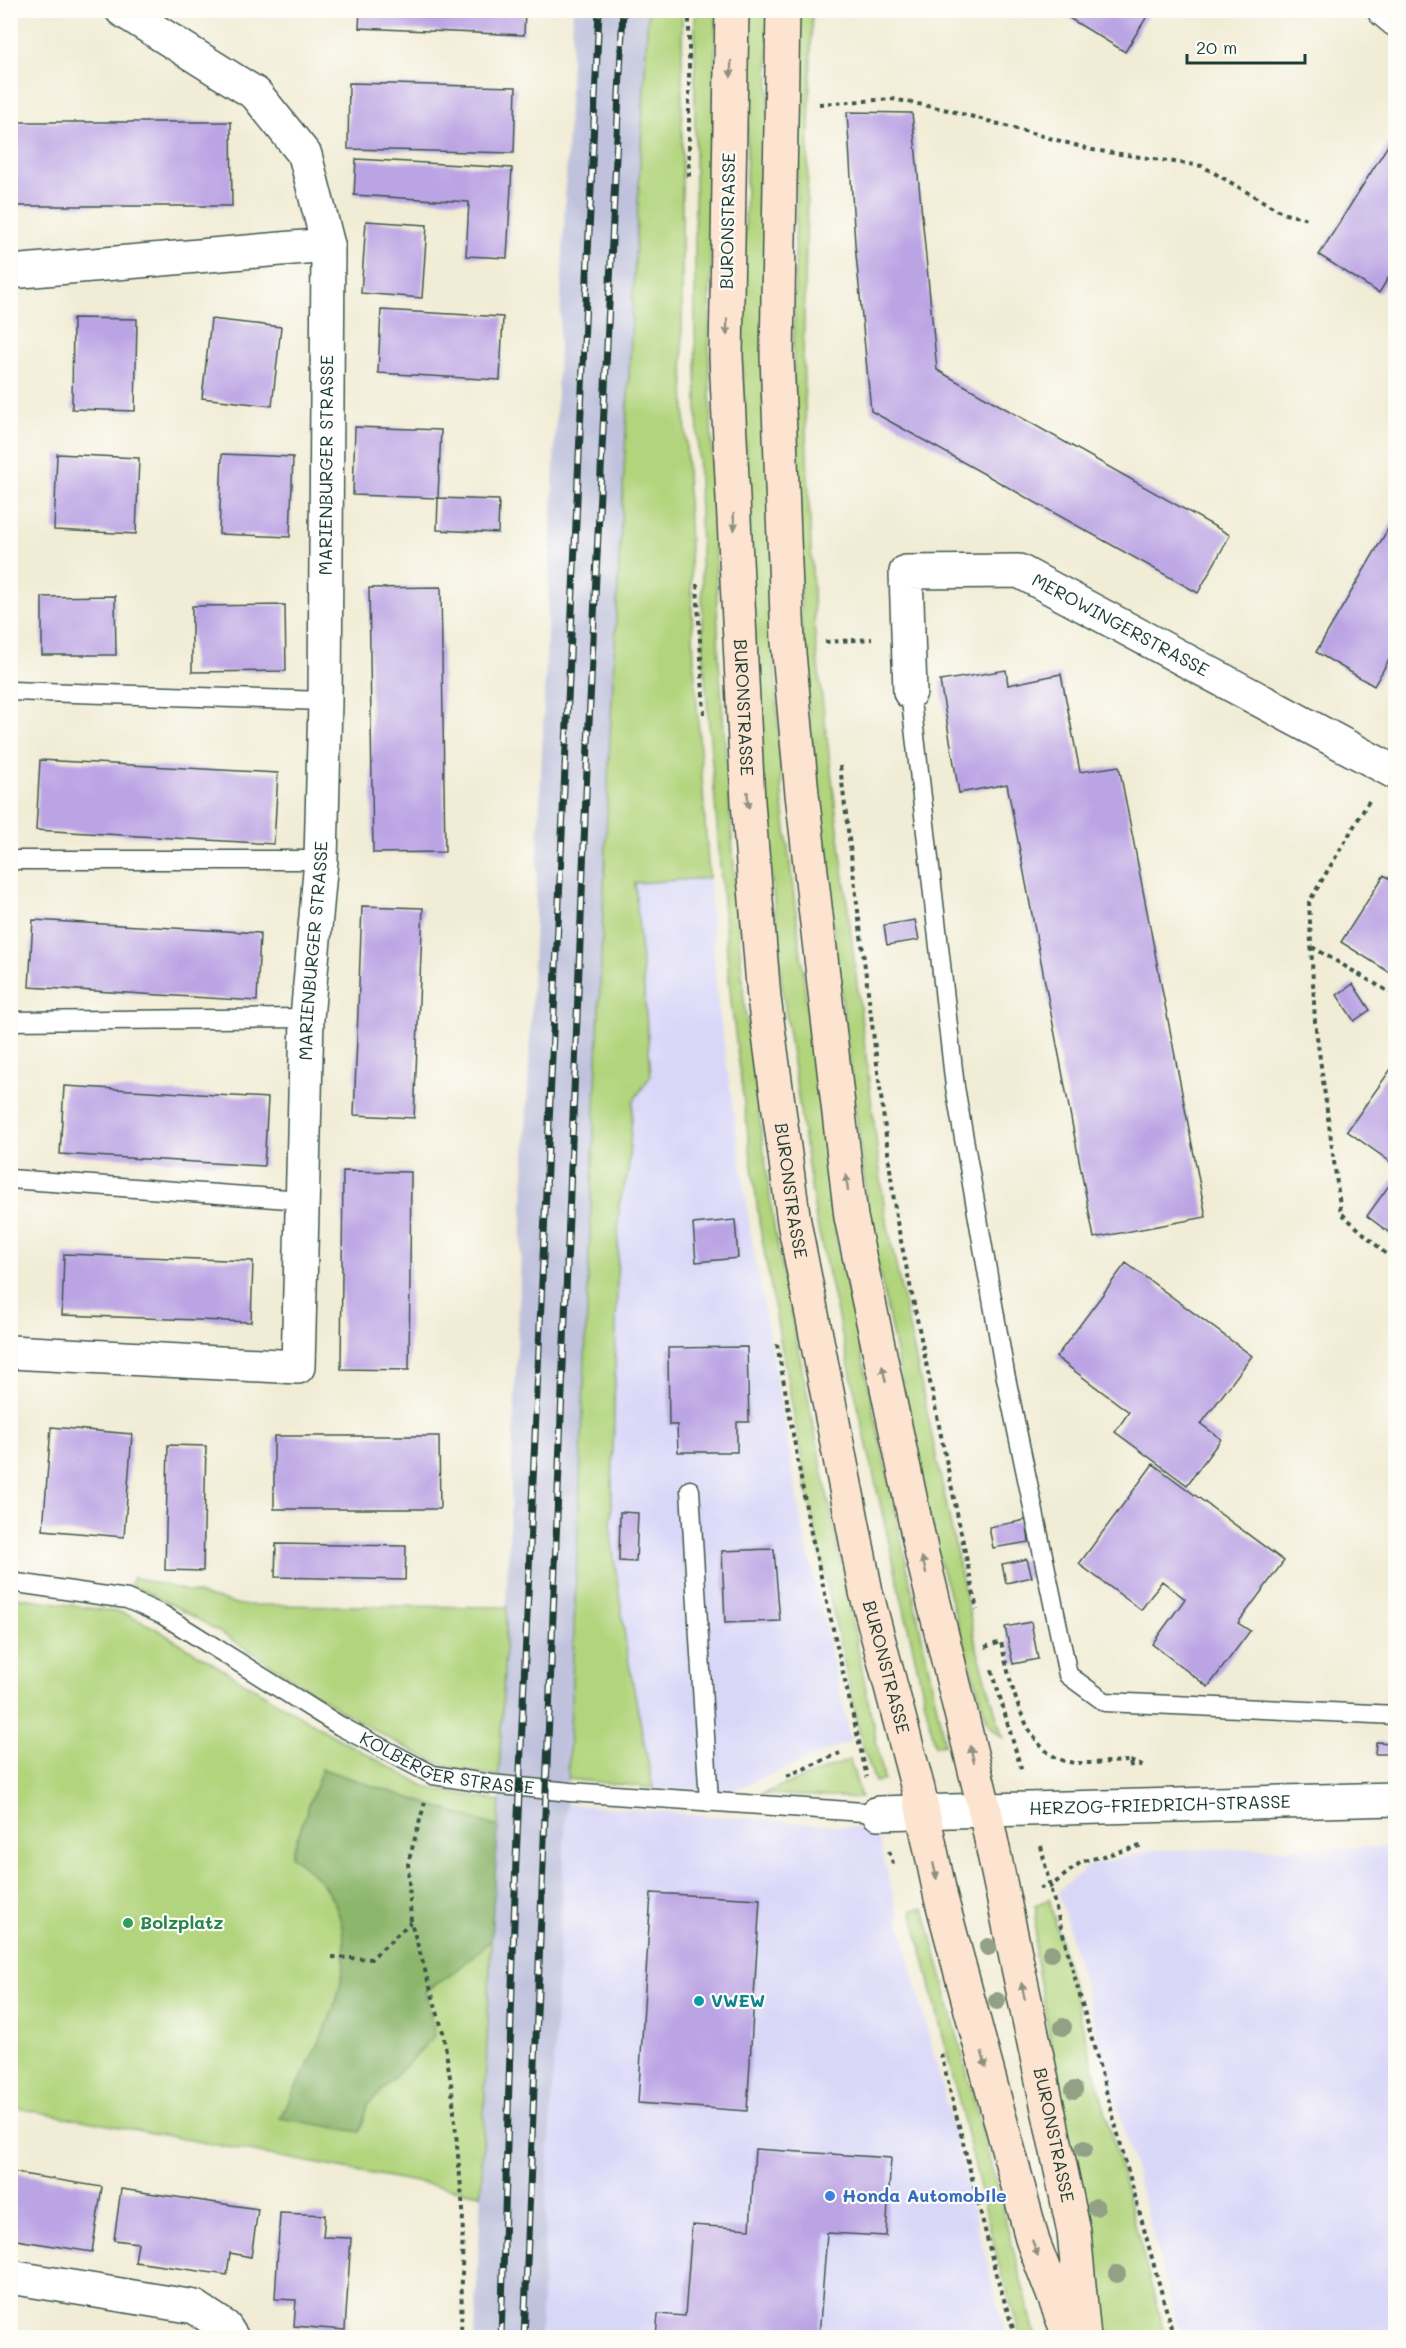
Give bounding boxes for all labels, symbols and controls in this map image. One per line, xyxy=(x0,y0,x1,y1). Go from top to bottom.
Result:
scale bar xyxy=(1187,27,1306,65)
text: 20 m xyxy=(1196,35,1237,59)
one-way arrow xyxy=(726,59,736,78)
street label: BURONSTRASSE xyxy=(714,152,740,290)
one-way arrow xyxy=(722,317,731,336)
street label: MARIENBURGER STRASSE xyxy=(313,355,338,575)
one-way arrow xyxy=(730,512,739,531)
street label: MEROWINGERSTRASSE xyxy=(1028,567,1213,682)
street label: BURONSTRASSE xyxy=(729,638,760,777)
one-way arrow xyxy=(743,791,753,810)
street label: MARIENBURGER STRASSE xyxy=(293,841,332,1061)
street label: BURONSTRASSE xyxy=(770,1121,814,1261)
one-way arrow xyxy=(843,1173,852,1192)
one-way arrow xyxy=(879,1364,888,1383)
one-way arrow xyxy=(919,1556,929,1574)
street label: BURONSTRASSE xyxy=(858,1598,916,1736)
street label: KOLBERGER STRASSE xyxy=(356,1726,535,1799)
one-way arrow xyxy=(967,1744,976,1763)
street label: HERZOG-FRIEDRICH-STRASSE xyxy=(1029,1789,1291,1820)
one-way arrow xyxy=(931,1862,940,1881)
place label: Bolzplatz xyxy=(140,1910,224,1934)
marker: Bolzplatz xyxy=(121,1916,135,1930)
one-way arrow xyxy=(1018,1981,1027,2000)
place label: VWEW xyxy=(711,1988,765,2012)
marker: VWEW xyxy=(692,1994,706,2008)
one-way arrow xyxy=(980,2051,989,2069)
street label: BURONSTRASSE xyxy=(1029,2065,1080,2204)
place label: Honda Automobile xyxy=(842,2183,1007,2207)
marker: Honda Automobile xyxy=(823,2189,837,2203)
one-way arrow xyxy=(1031,2239,1041,2257)

